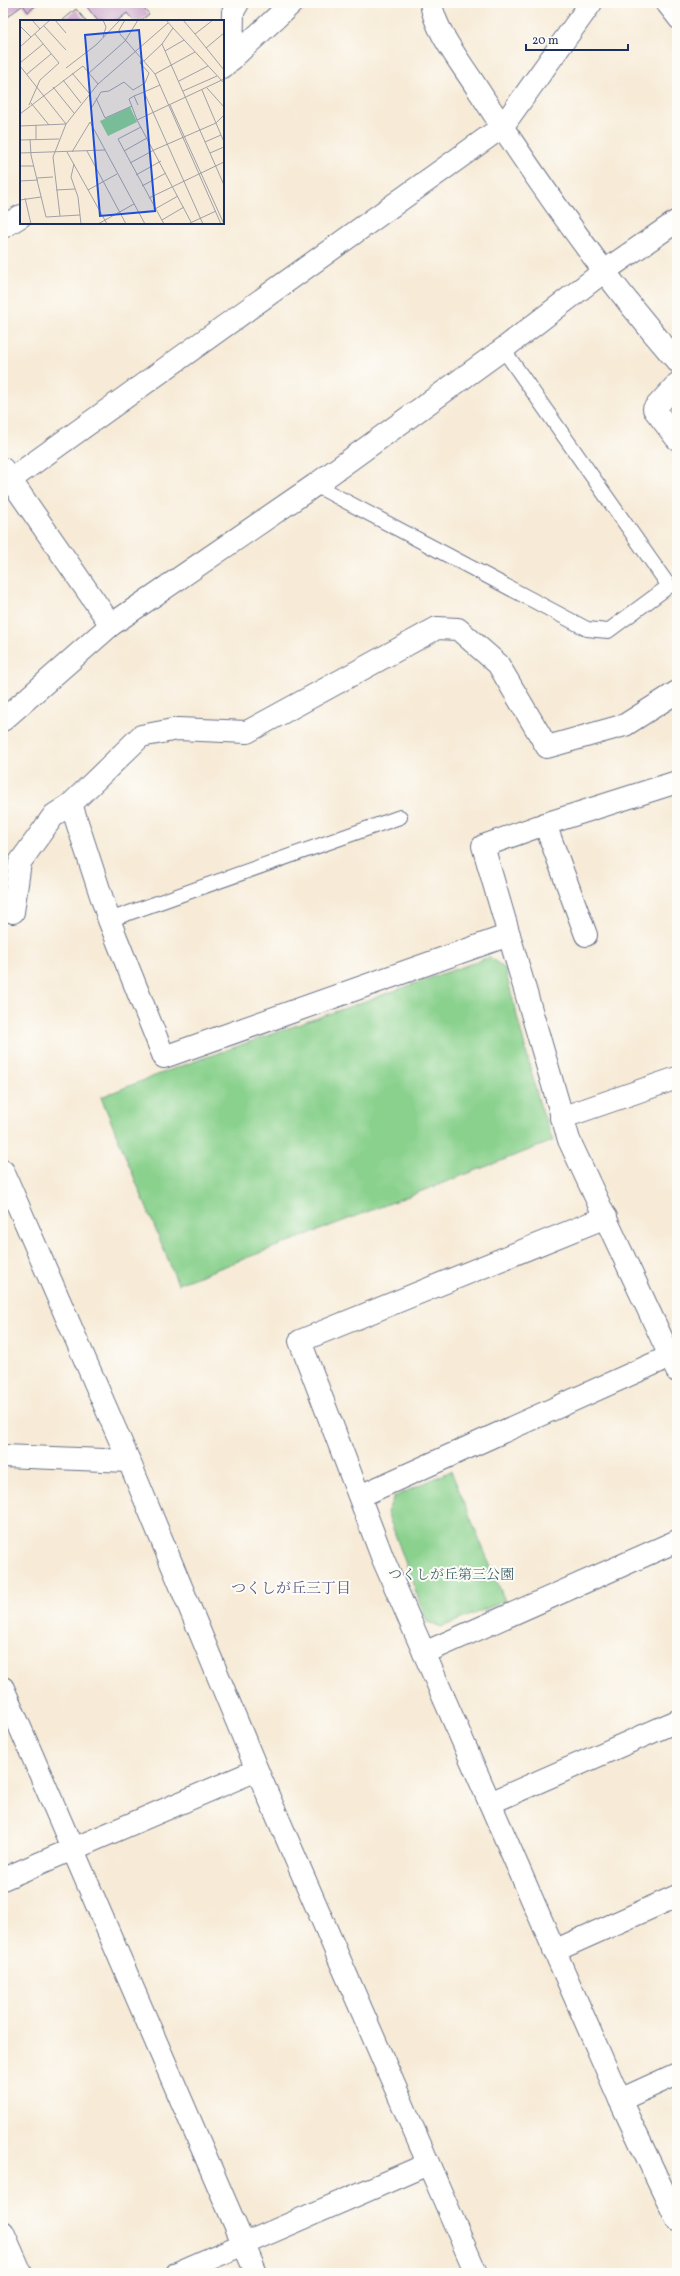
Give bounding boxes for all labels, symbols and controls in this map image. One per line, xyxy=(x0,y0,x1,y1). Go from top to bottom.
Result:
inset map xyxy=(20,20,224,224)
scale bar xyxy=(526,26,628,52)
text: 20 m xyxy=(532,33,559,49)
park label: つくしが丘第三公園 xyxy=(388,1566,514,1585)
district label: つくしが丘三丁目 xyxy=(231,1579,351,1600)

